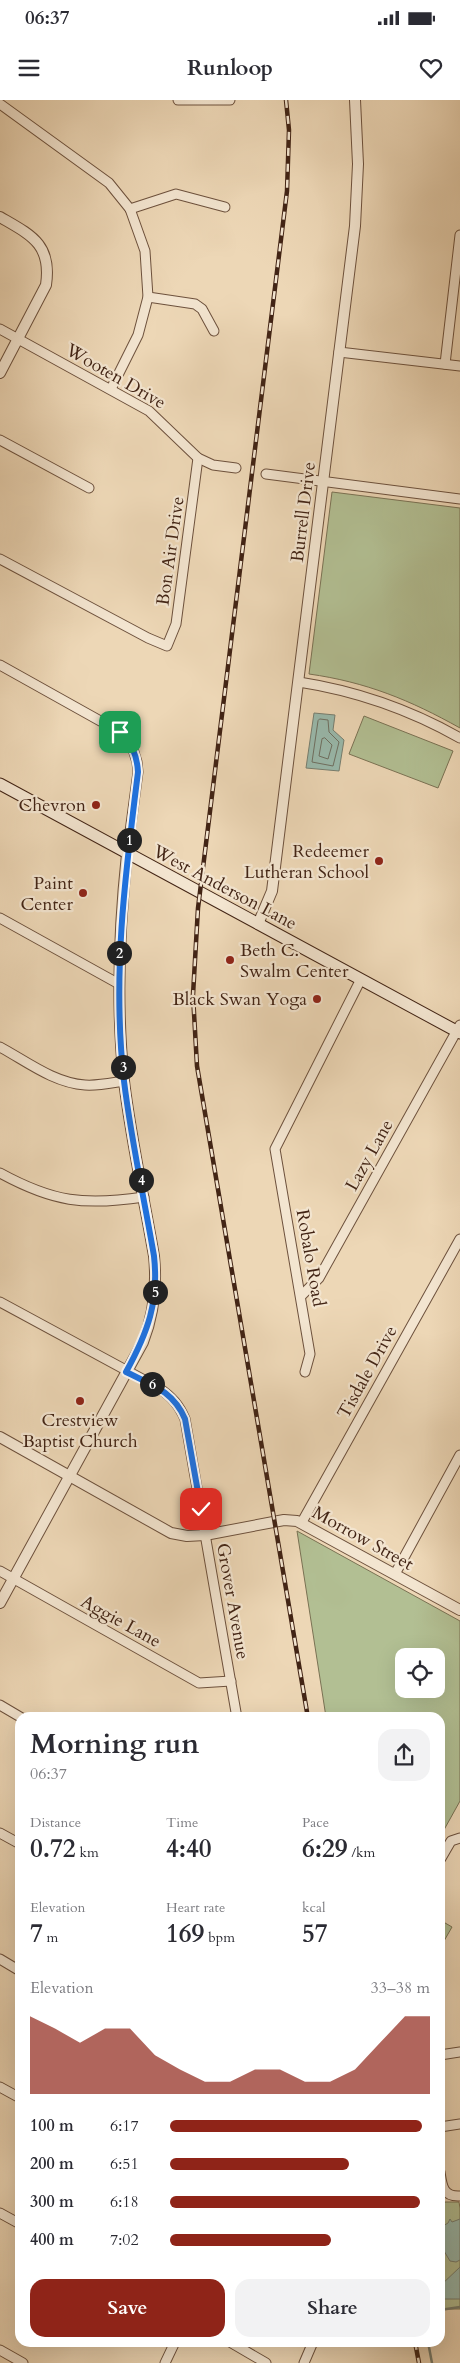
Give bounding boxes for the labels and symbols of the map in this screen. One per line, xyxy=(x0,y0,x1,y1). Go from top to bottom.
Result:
street label: Wooten Drive xyxy=(60,337,170,415)
street label: Burrell Drive xyxy=(285,460,322,564)
street label: Bon Air Drive xyxy=(150,495,191,607)
pin xyxy=(99,711,141,753)
place label: Chevron xyxy=(19,793,87,818)
marker: Chevron xyxy=(90,799,102,811)
pin: 1 xyxy=(116,828,142,852)
street label: West Anderson Lane xyxy=(147,838,301,936)
place label: Redeemer Lutheran School xyxy=(244,839,369,885)
marker: Redeemer Lutheran School xyxy=(373,855,385,867)
place label: Paint Center xyxy=(20,871,73,917)
marker: Paint Center xyxy=(77,887,89,899)
place label: Beth C. Swalm Center xyxy=(240,938,349,984)
pin: 2 xyxy=(106,940,132,966)
marker: Beth C. Swalm Center xyxy=(224,954,236,966)
place label: Black Swan Yoga xyxy=(172,987,307,1012)
marker: Black Swan Yoga xyxy=(311,993,323,1005)
pin: 3 xyxy=(110,1054,136,1080)
street label: Lazy Lane xyxy=(340,1115,399,1195)
pin: 4 xyxy=(128,1168,154,1192)
street label: Robalo Road xyxy=(290,1207,331,1309)
pin: 5 xyxy=(142,1280,168,1304)
street label: Tisdale Drive xyxy=(332,1321,403,1423)
pin: 6 xyxy=(140,1372,164,1396)
marker: Crestview Baptist Church xyxy=(74,1395,86,1407)
place label: Crestview Baptist Church xyxy=(22,1408,138,1454)
pin xyxy=(180,1488,222,1530)
street label: Morrow Street xyxy=(308,1500,418,1577)
street label: Grover Avenue xyxy=(210,1541,255,1661)
street label: Aggie Lane xyxy=(76,1589,165,1654)

